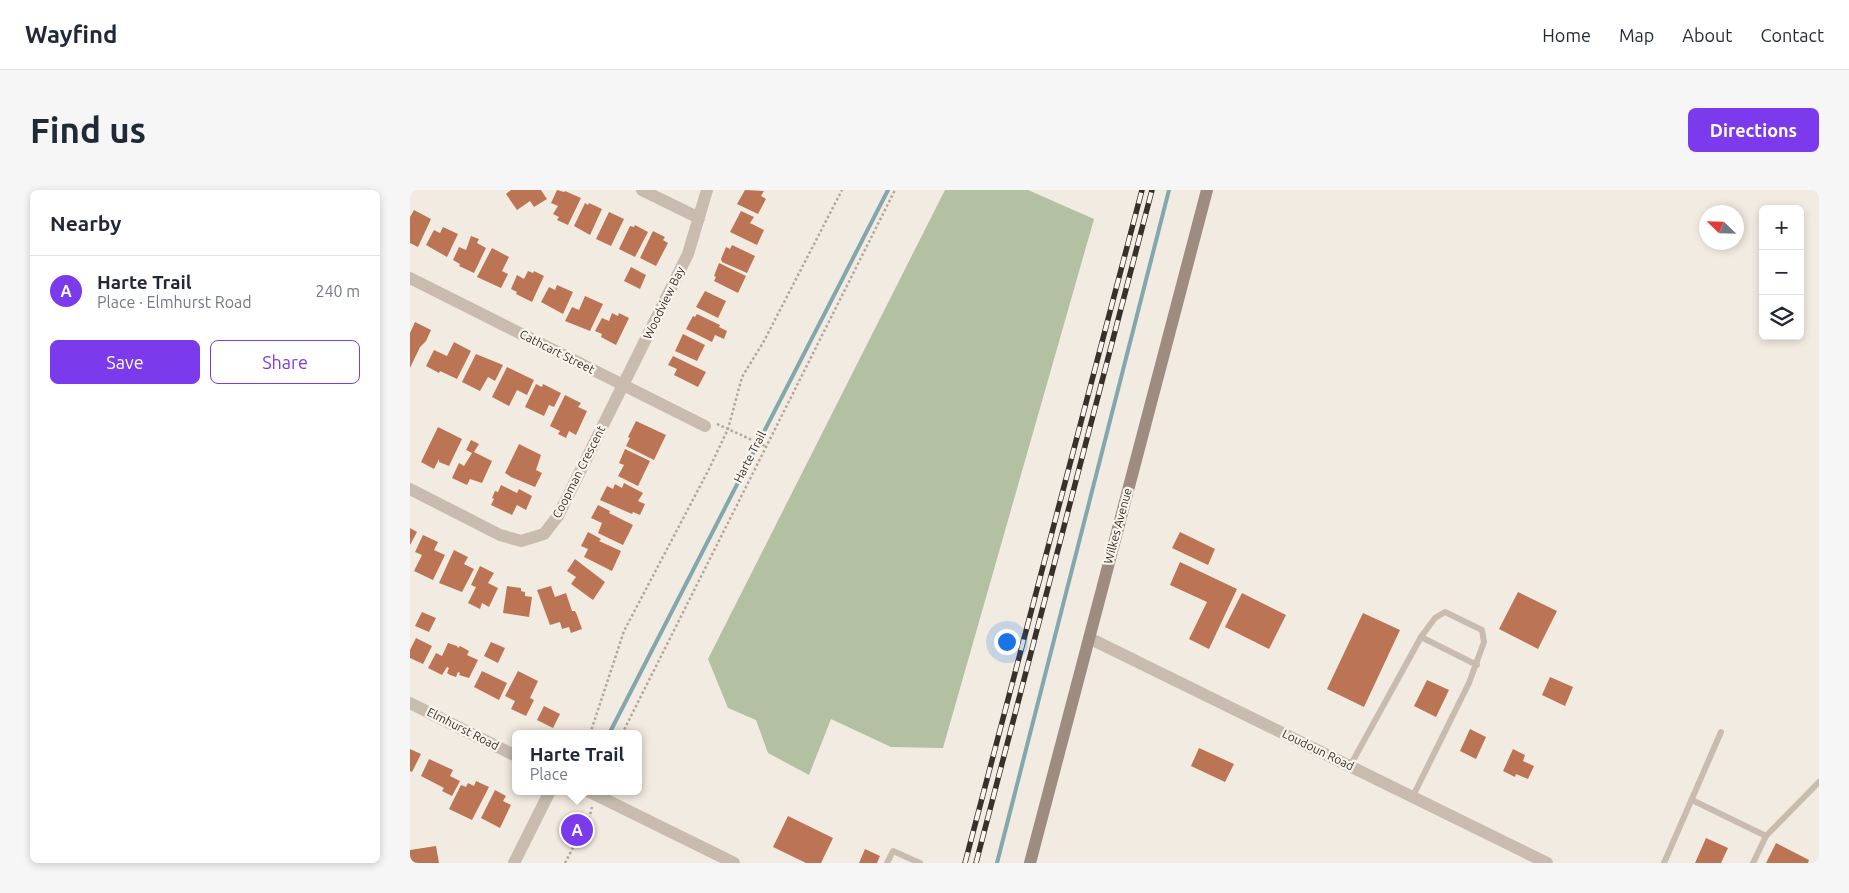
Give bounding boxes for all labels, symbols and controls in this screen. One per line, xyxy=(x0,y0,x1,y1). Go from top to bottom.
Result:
text: Wayfind xyxy=(25,21,117,48)
text: Home xyxy=(1542,25,1591,45)
text: Map xyxy=(1619,25,1654,45)
text: About xyxy=(1682,25,1732,45)
text: Contact xyxy=(1760,25,1824,45)
button: Directions xyxy=(1688,108,1819,152)
text: Find us xyxy=(30,110,146,150)
north arrow xyxy=(1699,205,1744,250)
map controls xyxy=(1759,205,1804,340)
button: + xyxy=(1759,205,1804,250)
text: Nearby xyxy=(50,211,121,235)
button: − xyxy=(1759,250,1804,295)
street label: Woodview Bay xyxy=(640,264,687,341)
text: Harte Trail xyxy=(97,271,192,293)
text: A xyxy=(60,282,72,300)
text: 240 m xyxy=(315,282,360,300)
text: Place · Elmhurst Road xyxy=(97,293,252,311)
button: layers xyxy=(1759,295,1804,340)
street label: Cathcart Street xyxy=(518,327,597,376)
button: Save xyxy=(50,340,200,384)
button: Share xyxy=(210,340,360,384)
street label: Coopman Crescent xyxy=(550,423,608,520)
street label: Harte Trail xyxy=(731,429,768,485)
street label: Wilkes Avenue xyxy=(1101,486,1134,565)
your location xyxy=(994,629,1020,655)
street label: Elmhurst Road xyxy=(425,705,501,752)
street label: Loudoun Road xyxy=(1280,727,1356,773)
popup xyxy=(512,730,642,795)
text: Harte Trail xyxy=(530,743,624,765)
text: Place xyxy=(530,765,568,783)
pin: A xyxy=(561,811,593,849)

